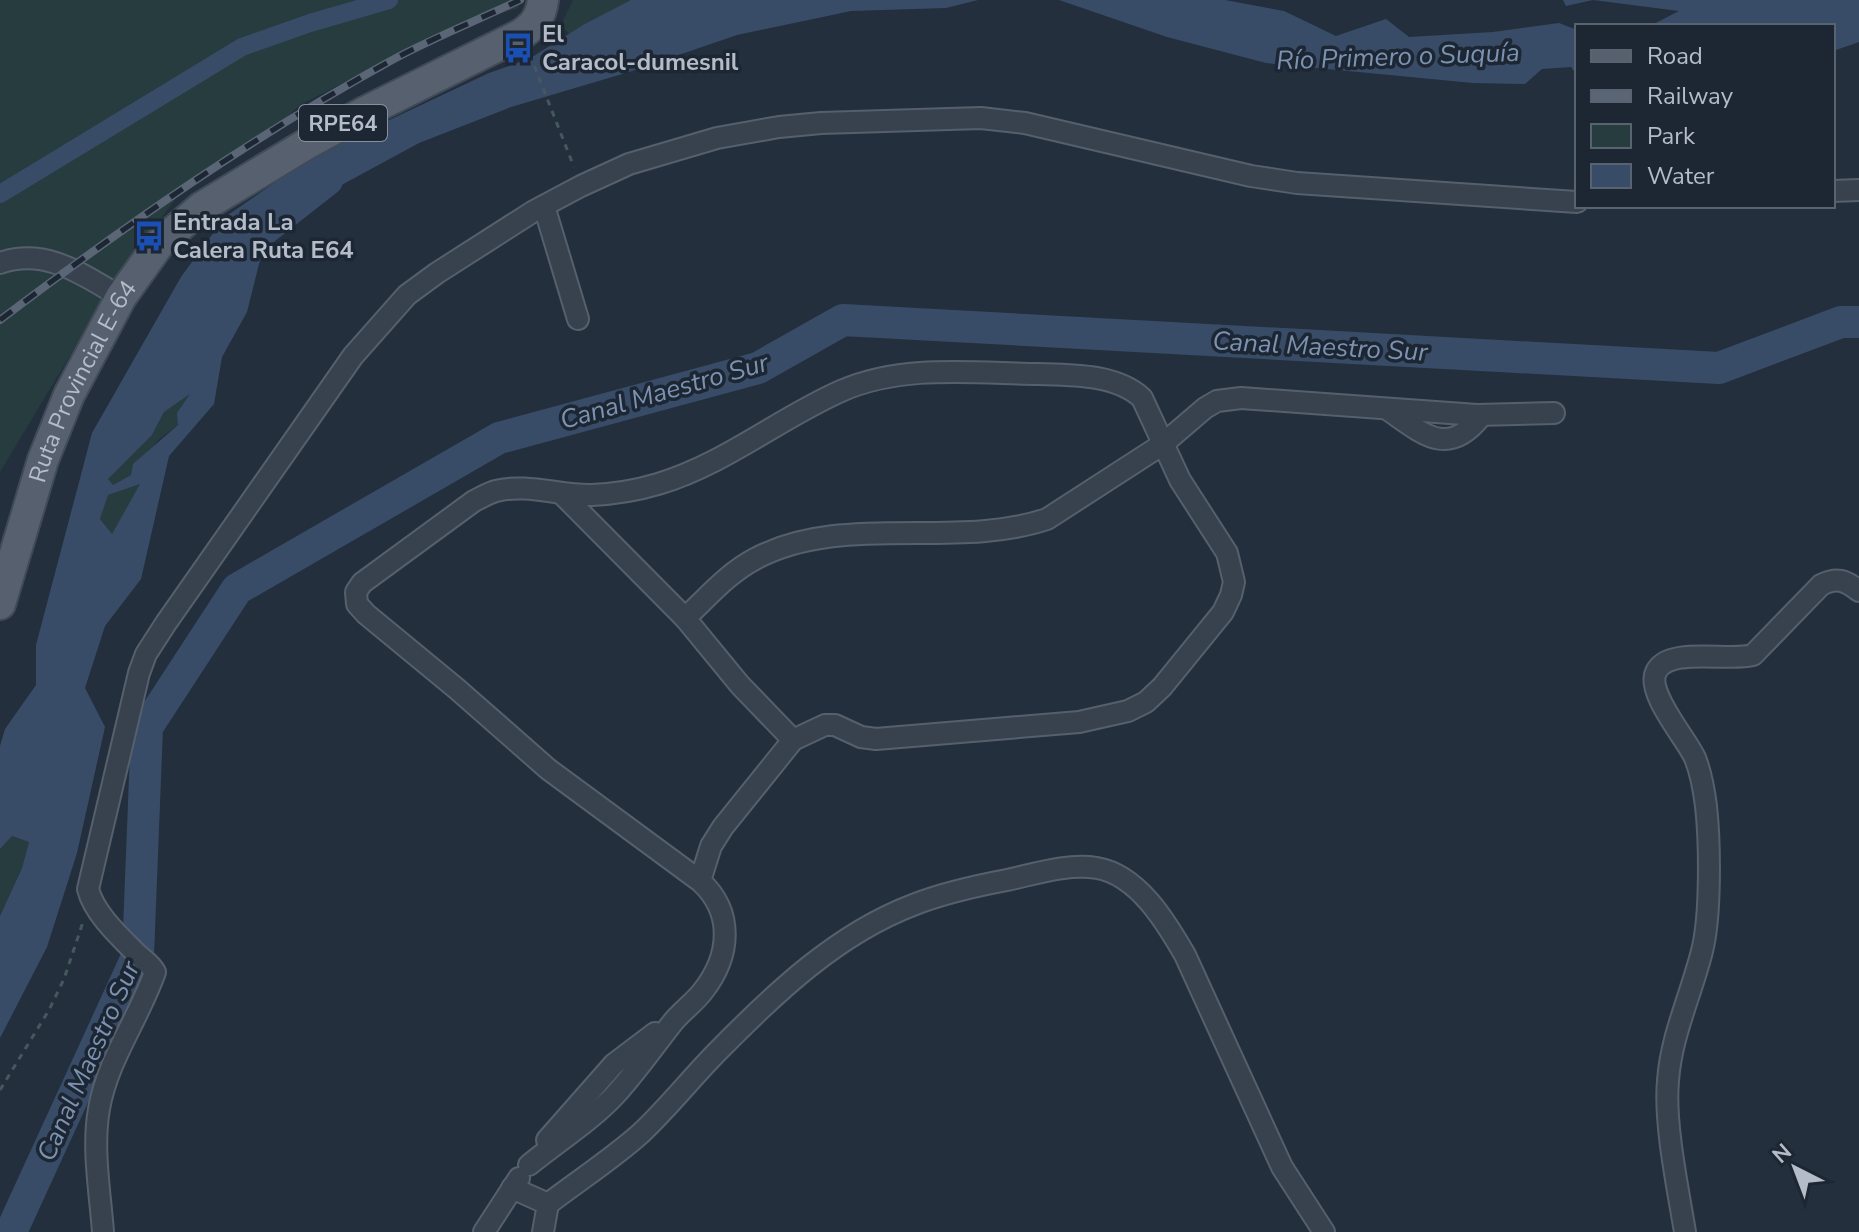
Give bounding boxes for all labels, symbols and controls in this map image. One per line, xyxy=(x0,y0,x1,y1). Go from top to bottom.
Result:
place label: El Caracol-dumesnil xyxy=(542,18,739,78)
legend xyxy=(1575,24,1835,208)
bus stop icon: El Caracol-dumesnil xyxy=(501,31,535,65)
water label: Río Primero o Suquía xyxy=(1276,35,1520,78)
text: Road xyxy=(1647,40,1703,72)
text: Railway xyxy=(1647,80,1734,112)
road number: RPE64 xyxy=(299,105,387,141)
text: Park xyxy=(1647,120,1696,152)
text: Water xyxy=(1647,160,1715,192)
place label: Entrada La Calera Ruta E64 xyxy=(173,206,354,266)
bus stop icon: Entrada La Calera Ruta E64 xyxy=(132,219,166,253)
street label: Ruta Provincial E-64 xyxy=(21,274,144,486)
water label: Canal Maestro Sur xyxy=(1212,323,1429,370)
water label: Canal Maestro Sur xyxy=(556,345,773,438)
water label: Canal Maestro Sur xyxy=(29,955,149,1167)
north arrow xyxy=(1755,1128,1835,1208)
text: N xyxy=(1766,1137,1798,1171)

